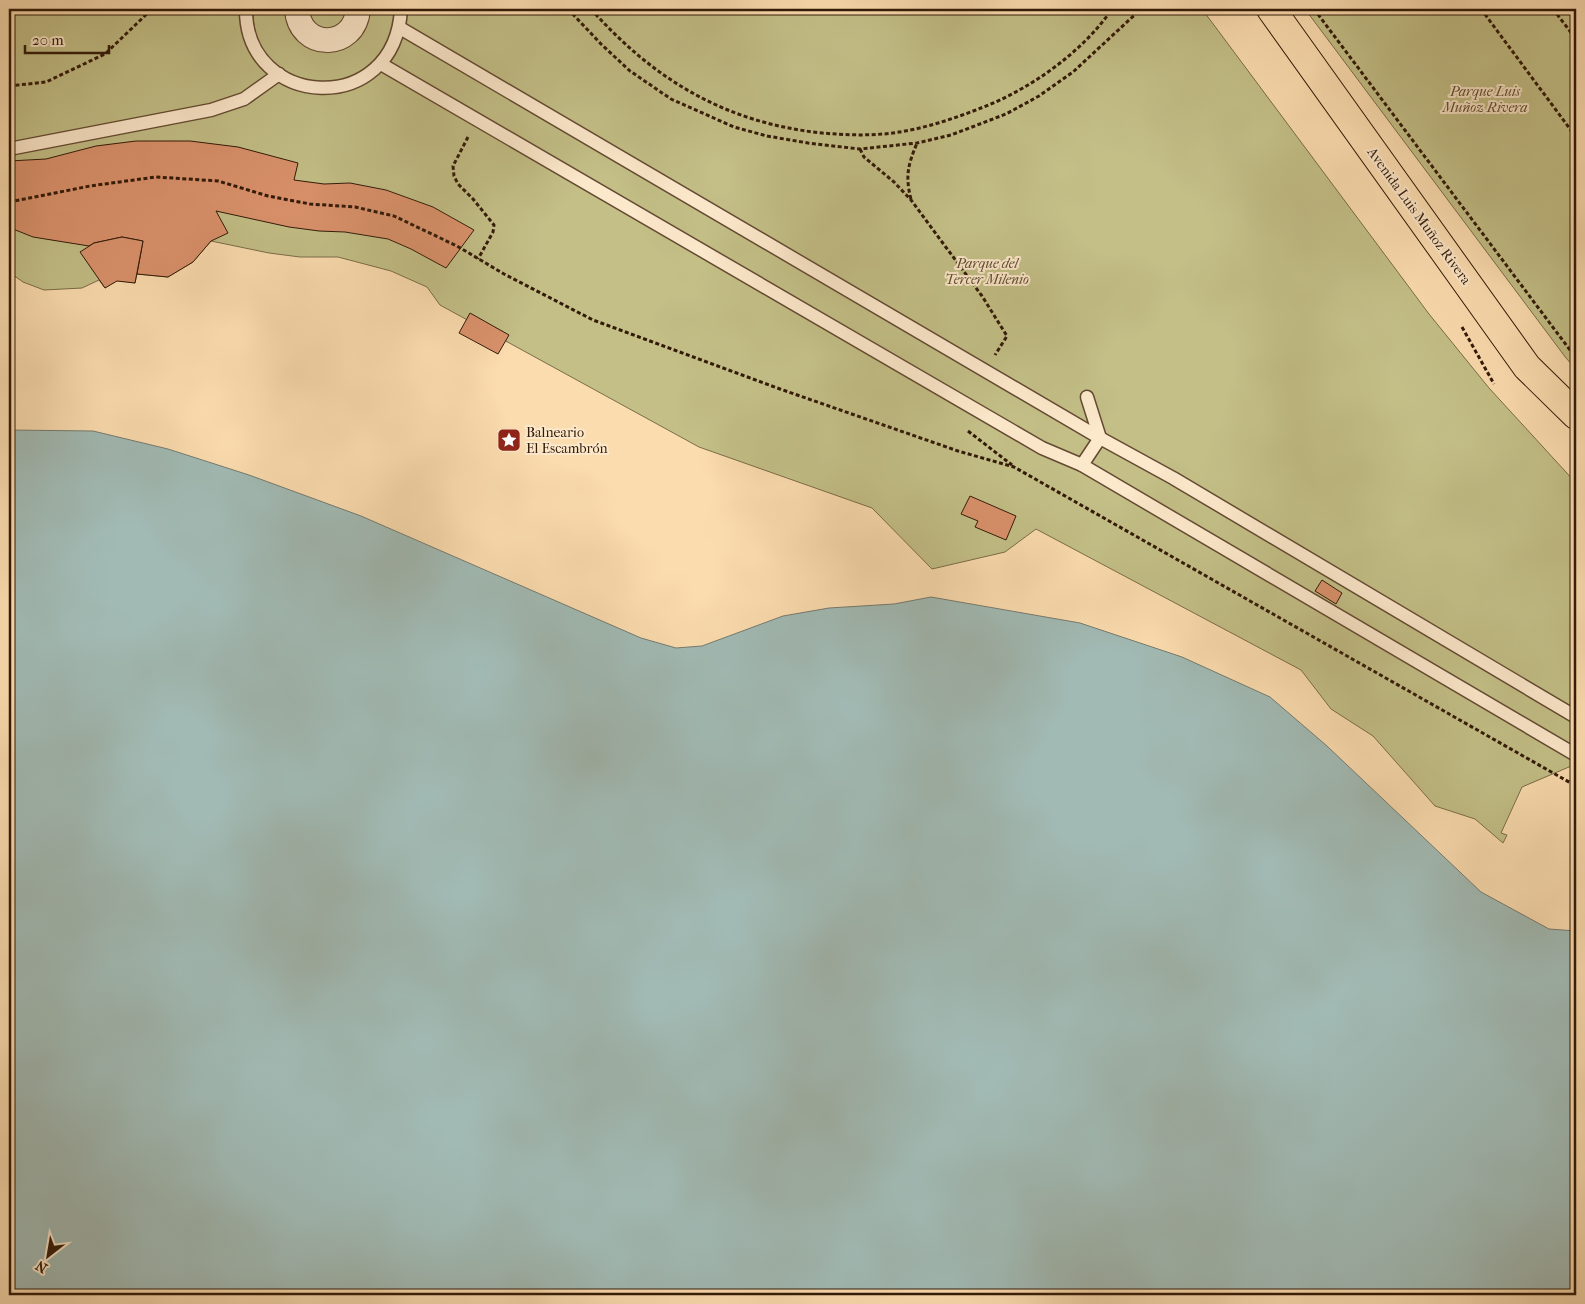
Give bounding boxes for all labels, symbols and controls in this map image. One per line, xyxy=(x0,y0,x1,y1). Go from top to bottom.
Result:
scale bar xyxy=(25,22,109,54)
text: 20 m xyxy=(32,31,64,49)
park label: Parque Luis Muñoz Rivera xyxy=(1442,83,1527,116)
street label: Avenida Luis Muñoz Rivera xyxy=(1363,143,1475,288)
park label: Parque del Tercer Milenio xyxy=(945,255,1029,288)
place label: Balneario El Escambrón xyxy=(526,424,608,457)
place icon: Balneario El Escambrón xyxy=(496,427,522,453)
north arrow xyxy=(22,1232,72,1282)
text: N xyxy=(32,1256,50,1277)

